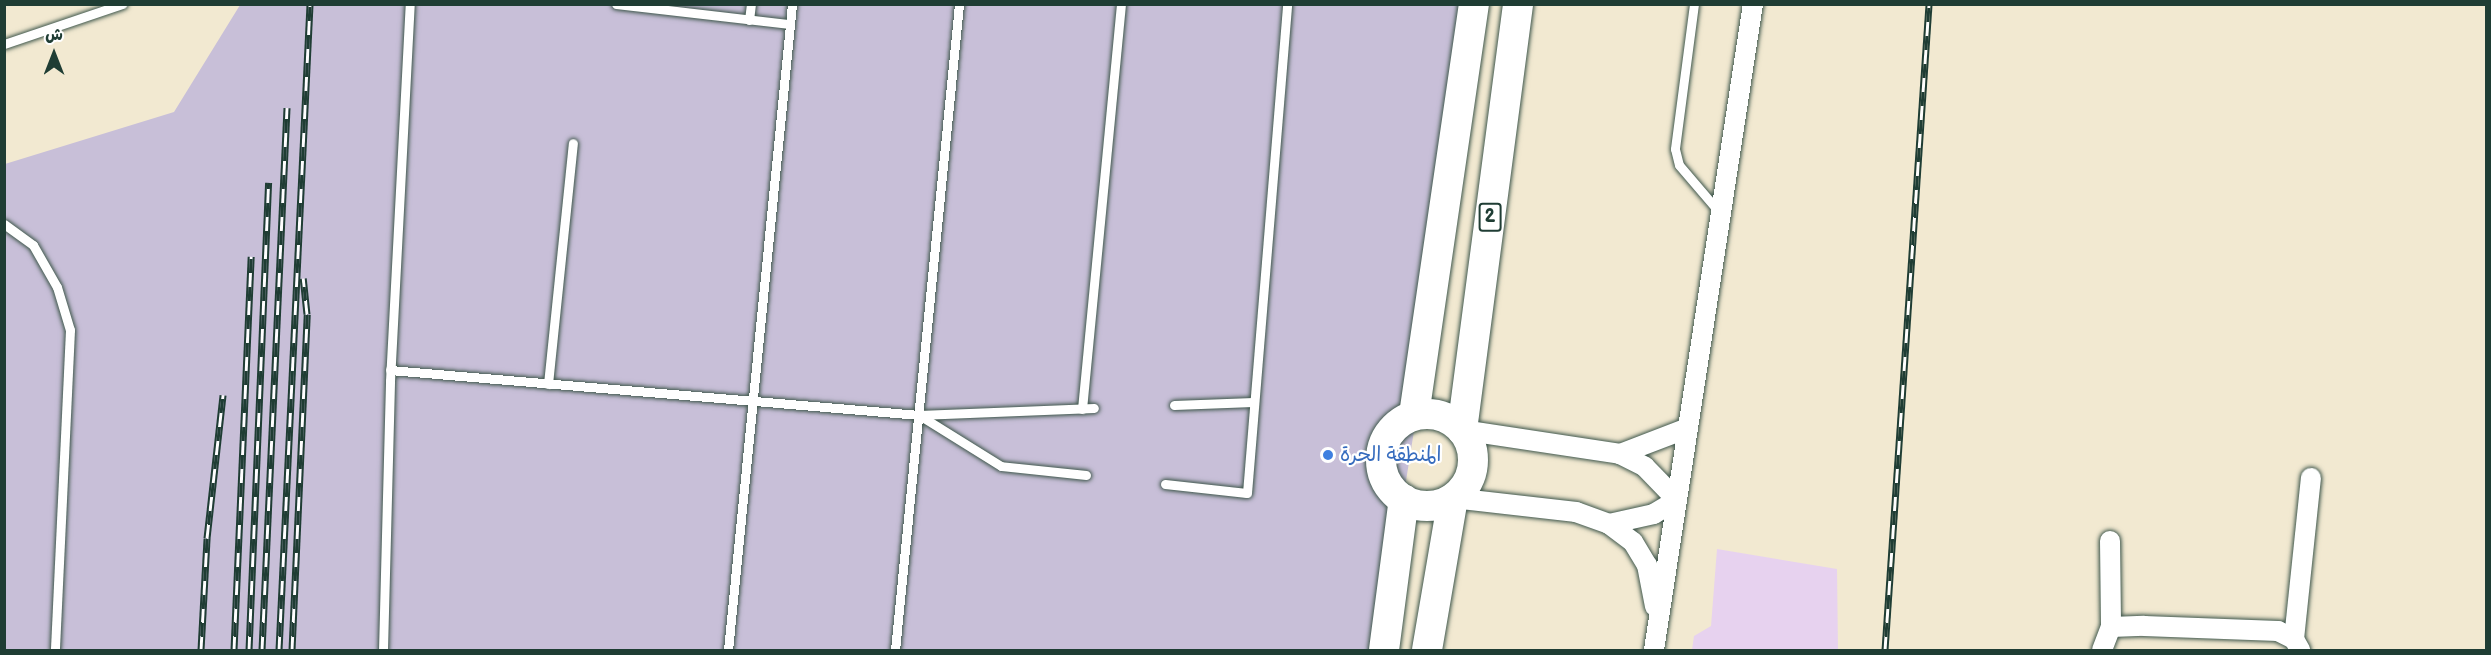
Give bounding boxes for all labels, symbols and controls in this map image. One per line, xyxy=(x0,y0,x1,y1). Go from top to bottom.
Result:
north arrow xyxy=(24,24,84,84)
text: ش xyxy=(45,26,63,45)
road number: 2 xyxy=(1478,202,1502,232)
place label: المنطقة الحرة xyxy=(1340,443,1441,467)
marker: المنطقة الحرة xyxy=(1321,448,1335,462)

